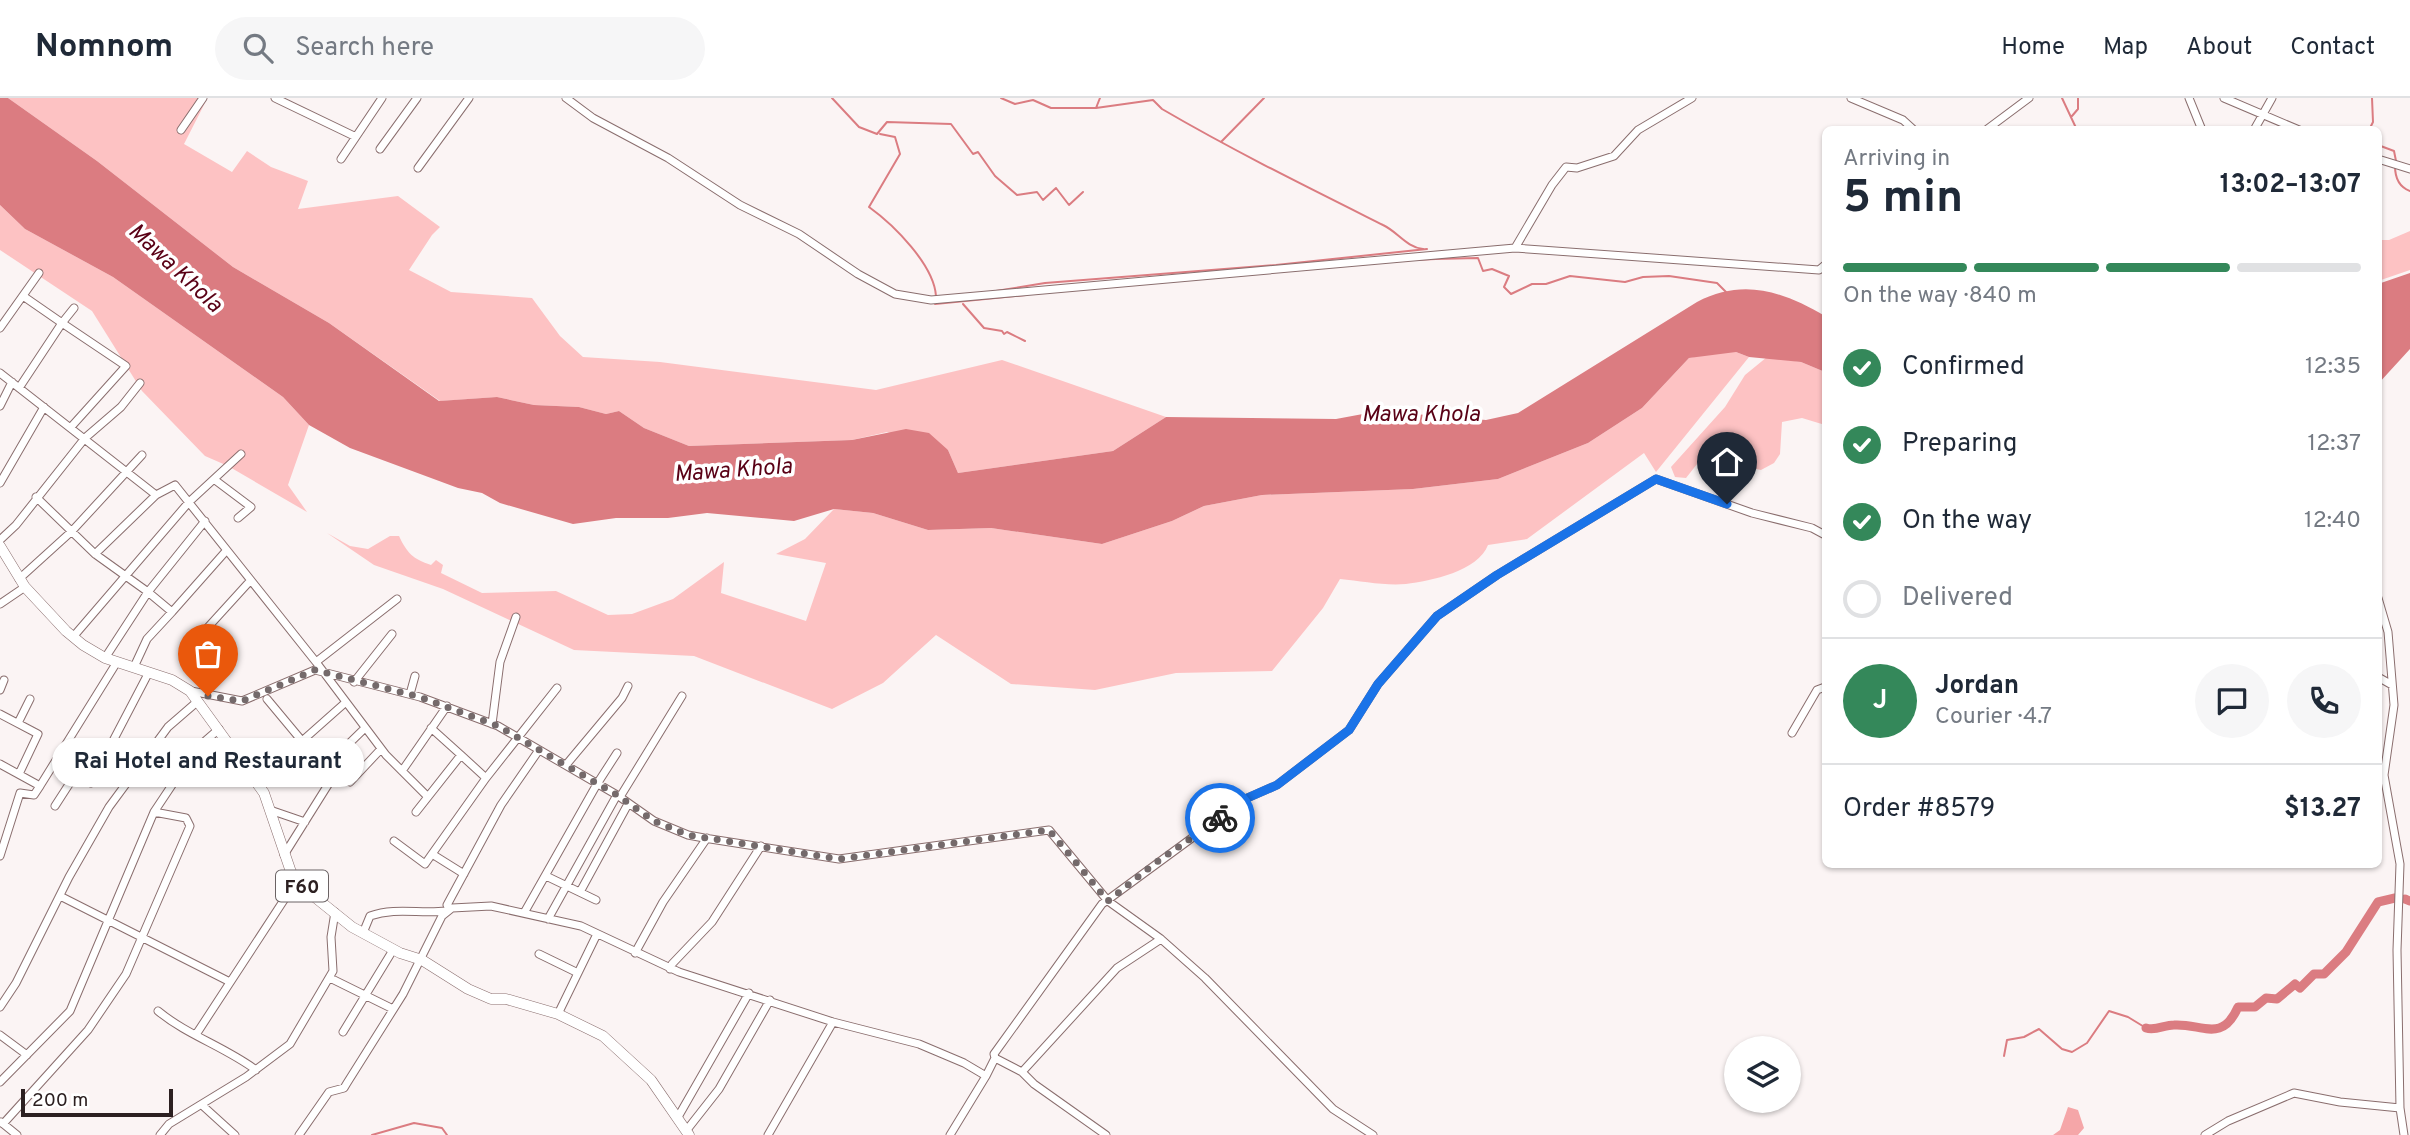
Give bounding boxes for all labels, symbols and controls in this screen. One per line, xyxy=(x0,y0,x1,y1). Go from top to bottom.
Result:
search box xyxy=(215,17,705,80)
text: Nomnom xyxy=(35,27,173,69)
icon: search xyxy=(239,29,277,67)
text: Search here xyxy=(295,32,434,65)
text: Home xyxy=(2001,33,2065,63)
text: Map xyxy=(2103,33,2148,63)
text: About xyxy=(2186,33,2252,63)
text: Contact xyxy=(2290,33,2375,63)
text: Arriving in xyxy=(1843,145,1950,174)
text: 13:02–13:07 xyxy=(2220,169,2361,202)
text: 5 min xyxy=(1843,170,1963,229)
water label: Mawa Khola xyxy=(121,218,228,320)
text: On the way · 840 m xyxy=(1843,282,2037,311)
icon: check xyxy=(1843,349,1881,387)
text: Confirmed xyxy=(1902,351,2025,384)
text: 12:35 xyxy=(2305,353,2361,382)
water label: Mawa Khola xyxy=(1362,401,1480,430)
icon: check xyxy=(1843,426,1881,464)
text: Preparing xyxy=(1902,428,2017,461)
text: 12:37 xyxy=(2308,430,2361,459)
pin xyxy=(1697,432,1757,504)
icon: home xyxy=(1708,443,1746,481)
water label: Mawa Khola xyxy=(673,453,793,490)
icon: check xyxy=(1843,503,1881,541)
text: On the way xyxy=(1902,505,2032,538)
text: 12:40 xyxy=(2304,507,2361,536)
text: Delivered xyxy=(1902,582,2013,615)
pin xyxy=(178,624,238,696)
icon: bag xyxy=(189,635,227,673)
button: chat xyxy=(2195,664,2269,738)
button: phone xyxy=(2287,664,2361,738)
text: Jordan xyxy=(1935,670,2019,703)
text: J xyxy=(1873,685,1887,718)
text: Courier · 4.7 xyxy=(1935,703,2052,732)
callout: Rai Hotel and Restaurant xyxy=(52,738,364,787)
text: Rai Hotel and Restaurant xyxy=(74,748,342,777)
courier xyxy=(1185,783,1255,853)
text: Order #8579 xyxy=(1843,793,1995,826)
text: $13.27 xyxy=(2284,793,2361,826)
icon: bike xyxy=(1201,799,1239,837)
road number: F60 xyxy=(276,870,328,902)
map controls xyxy=(1724,1036,1801,1113)
button: layers xyxy=(1724,1036,1801,1113)
scale bar xyxy=(21,1086,173,1118)
text: 200 m xyxy=(32,1089,88,1113)

